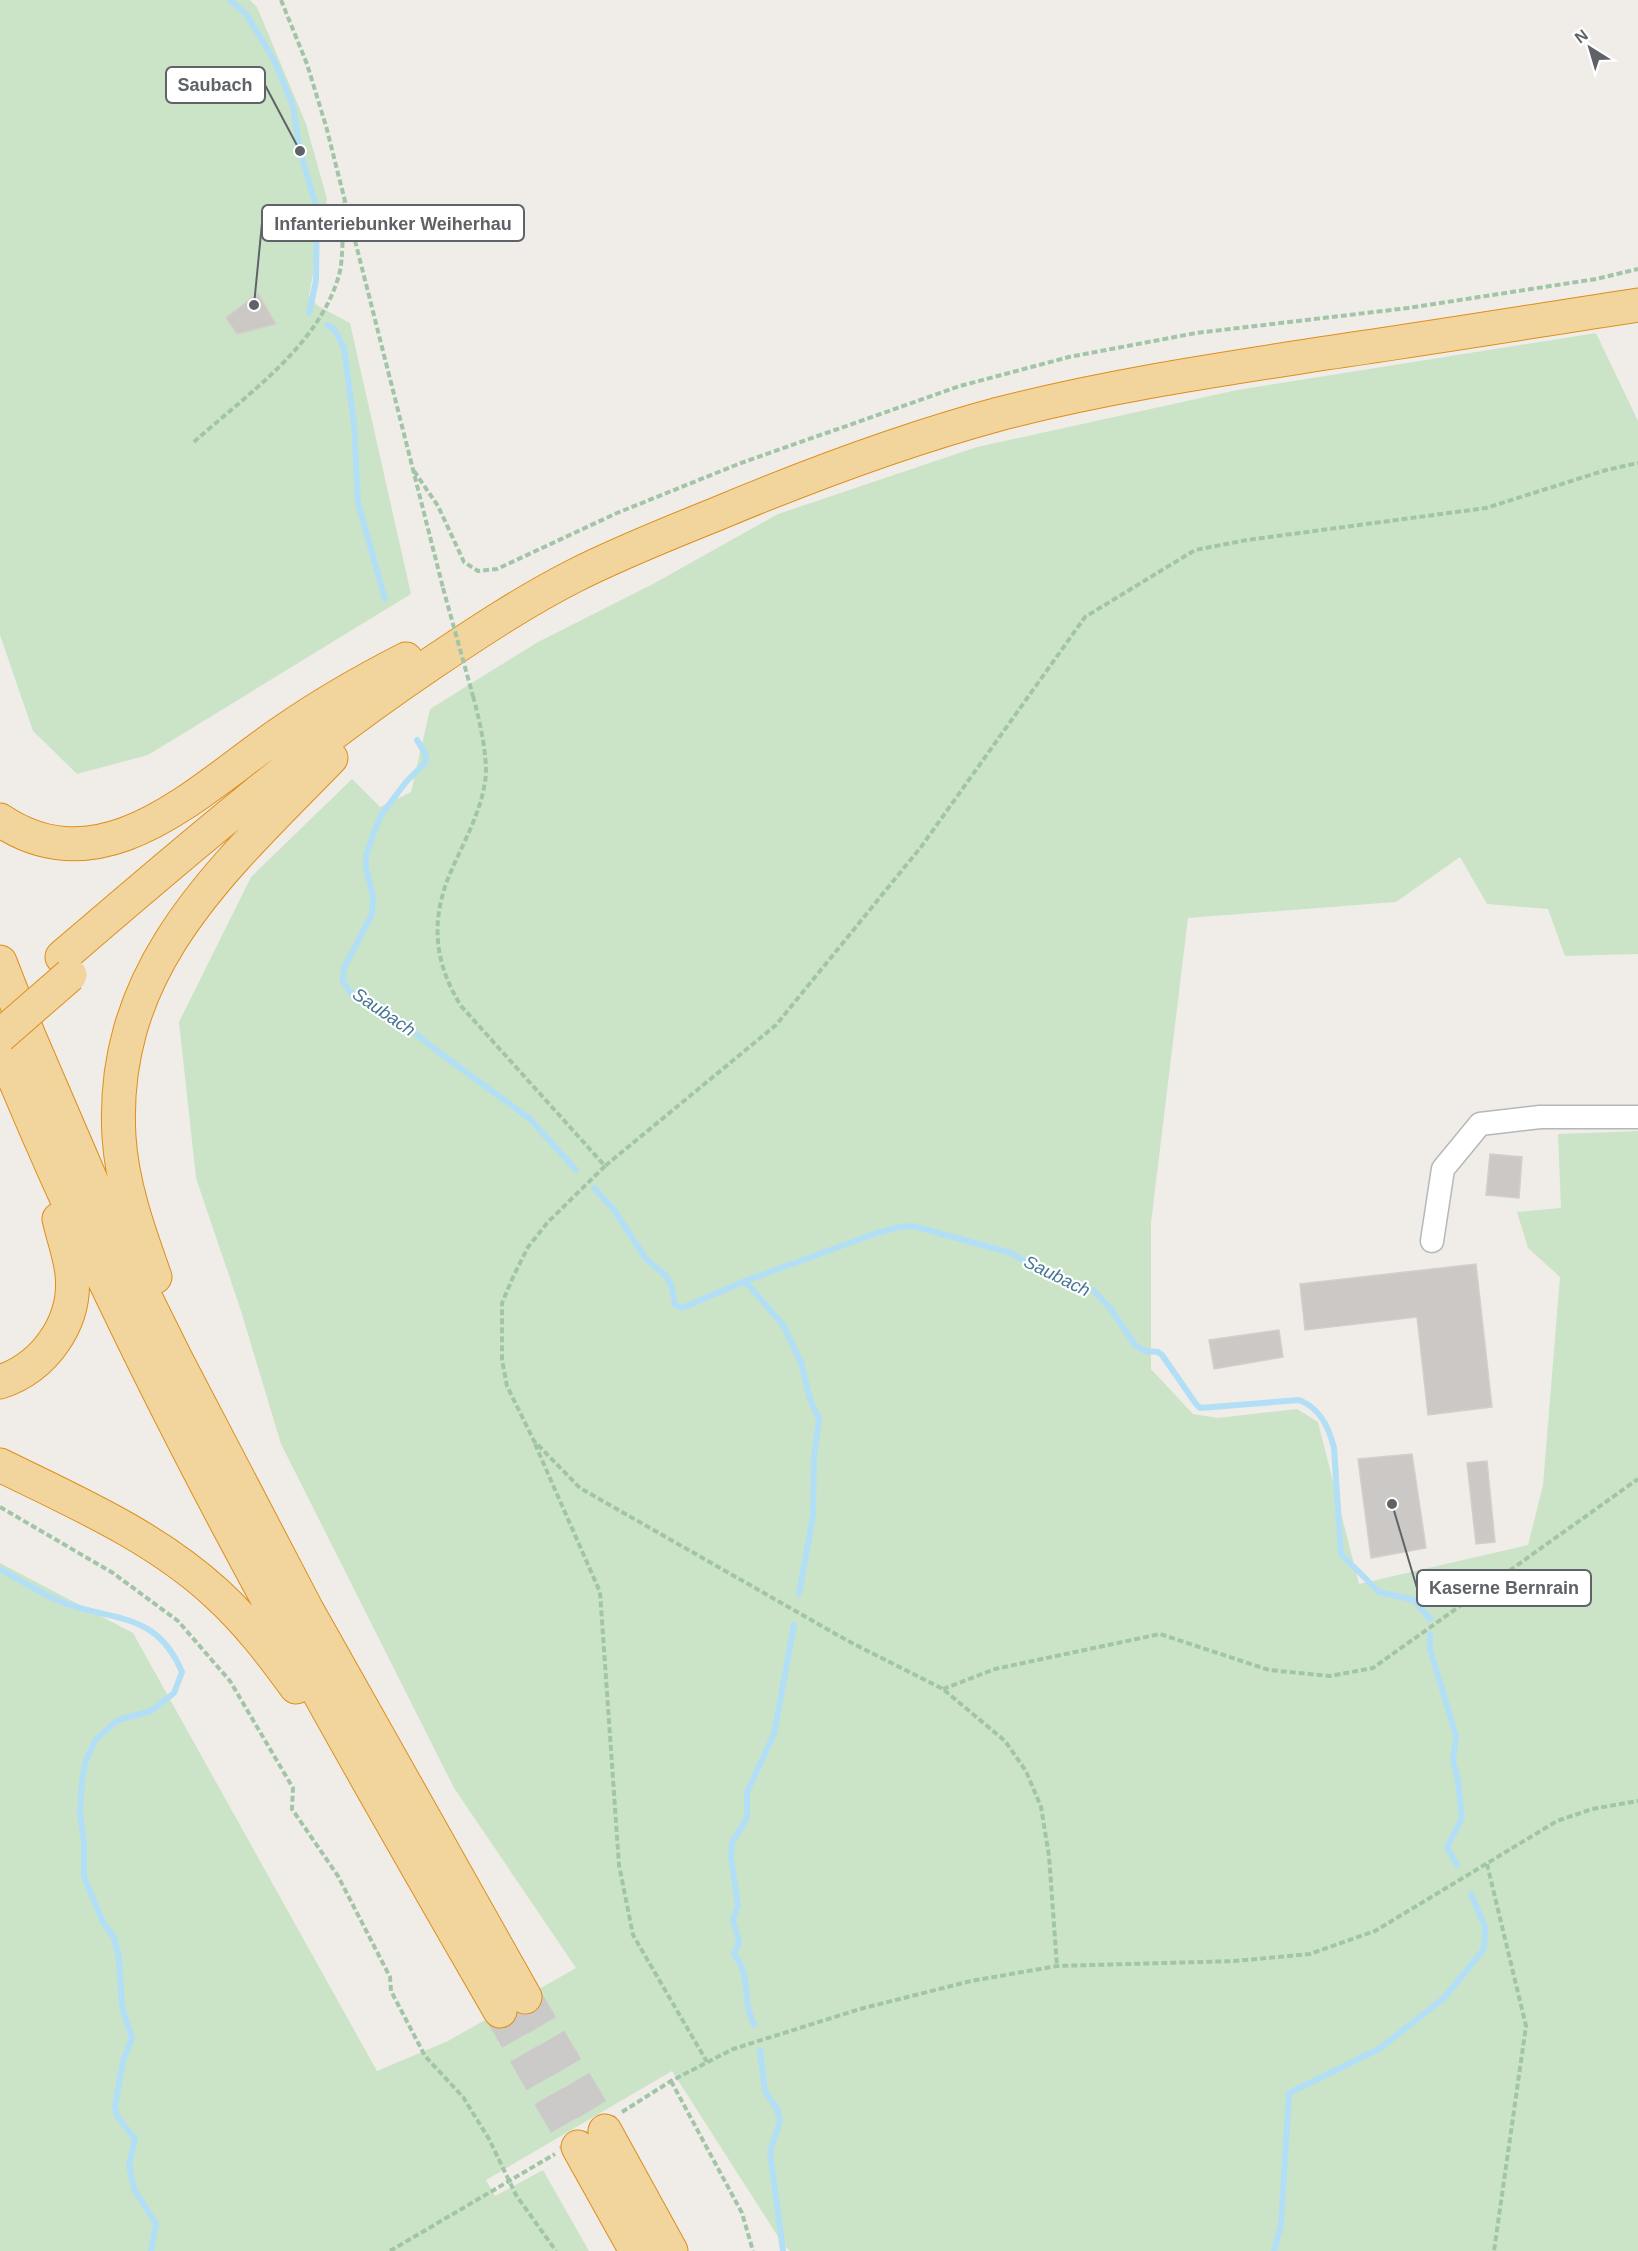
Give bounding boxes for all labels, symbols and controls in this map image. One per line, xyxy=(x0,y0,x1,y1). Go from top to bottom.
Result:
north arrow xyxy=(1560,18,1620,78)
text: N xyxy=(1572,26,1591,47)
callout: Saubach xyxy=(166,67,265,103)
text: Saubach xyxy=(177,75,253,95)
callout: Infanteriebunker Weiherhau xyxy=(262,205,524,241)
text: Infanteriebunker Weiherhau xyxy=(274,214,512,234)
water label: Saubach xyxy=(349,984,419,1040)
water label: Saubach xyxy=(1021,1251,1093,1301)
callout: Kaserne Bernrain xyxy=(1417,1570,1591,1606)
text: Kaserne Bernrain xyxy=(1429,1578,1579,1598)

